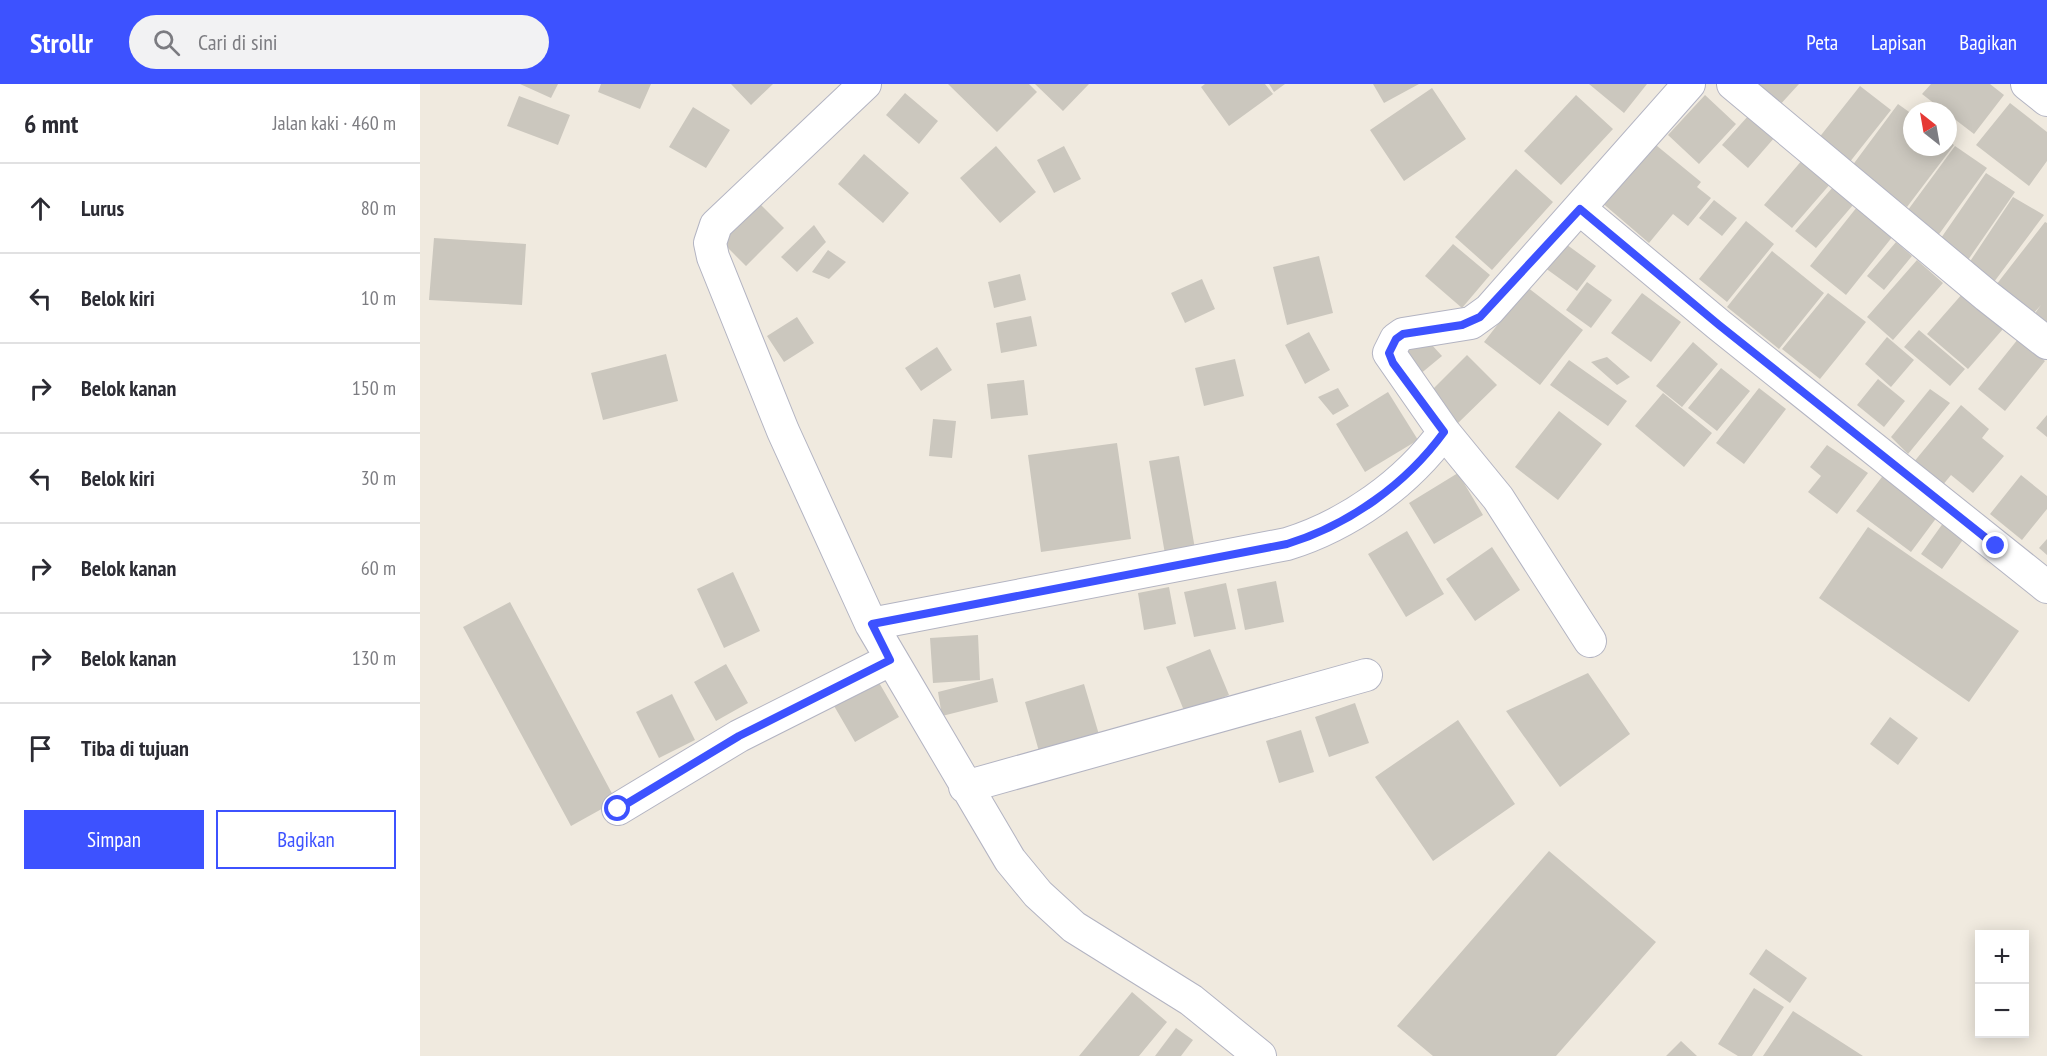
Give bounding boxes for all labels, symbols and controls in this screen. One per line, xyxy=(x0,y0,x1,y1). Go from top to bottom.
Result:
search box xyxy=(129,15,549,69)
text: Strollr xyxy=(30,24,93,61)
icon: search xyxy=(150,26,183,59)
text: Cari di sini xyxy=(198,28,278,56)
text: Peta xyxy=(1806,29,1838,56)
text: Lapisan xyxy=(1871,29,1926,56)
text: Bagikan xyxy=(1959,29,2017,56)
north arrow xyxy=(1903,102,1957,156)
text: 6 mnt xyxy=(24,107,78,140)
text: Jalan kaki · 460 m xyxy=(273,110,396,136)
icon: ahead xyxy=(24,192,57,225)
text: Lurus xyxy=(81,194,124,222)
text: 80 m xyxy=(361,195,396,221)
icon: left xyxy=(24,282,57,315)
text: Belok kiri xyxy=(81,284,155,312)
text: 10 m xyxy=(361,285,396,311)
icon: right xyxy=(24,372,57,405)
text: Belok kanan xyxy=(81,374,176,402)
text: 150 m xyxy=(352,375,396,401)
icon: left xyxy=(24,462,57,495)
text: Belok kiri xyxy=(81,464,155,492)
text: 30 m xyxy=(361,465,396,491)
route end xyxy=(1982,532,2008,558)
icon: right xyxy=(24,552,57,585)
text: Belok kanan xyxy=(81,554,176,582)
text: 60 m xyxy=(361,555,396,581)
icon: right xyxy=(24,642,57,675)
text: Belok kanan xyxy=(81,644,176,672)
text: 130 m xyxy=(352,645,396,671)
icon: arrive xyxy=(24,732,57,765)
text: Tiba di tujuan xyxy=(81,734,189,762)
route start xyxy=(604,795,630,821)
button: Simpan xyxy=(24,810,204,869)
button: Bagikan xyxy=(216,810,396,869)
map controls xyxy=(1975,930,2029,1038)
button: + xyxy=(1975,930,2029,984)
button: − xyxy=(1975,984,2029,1038)

